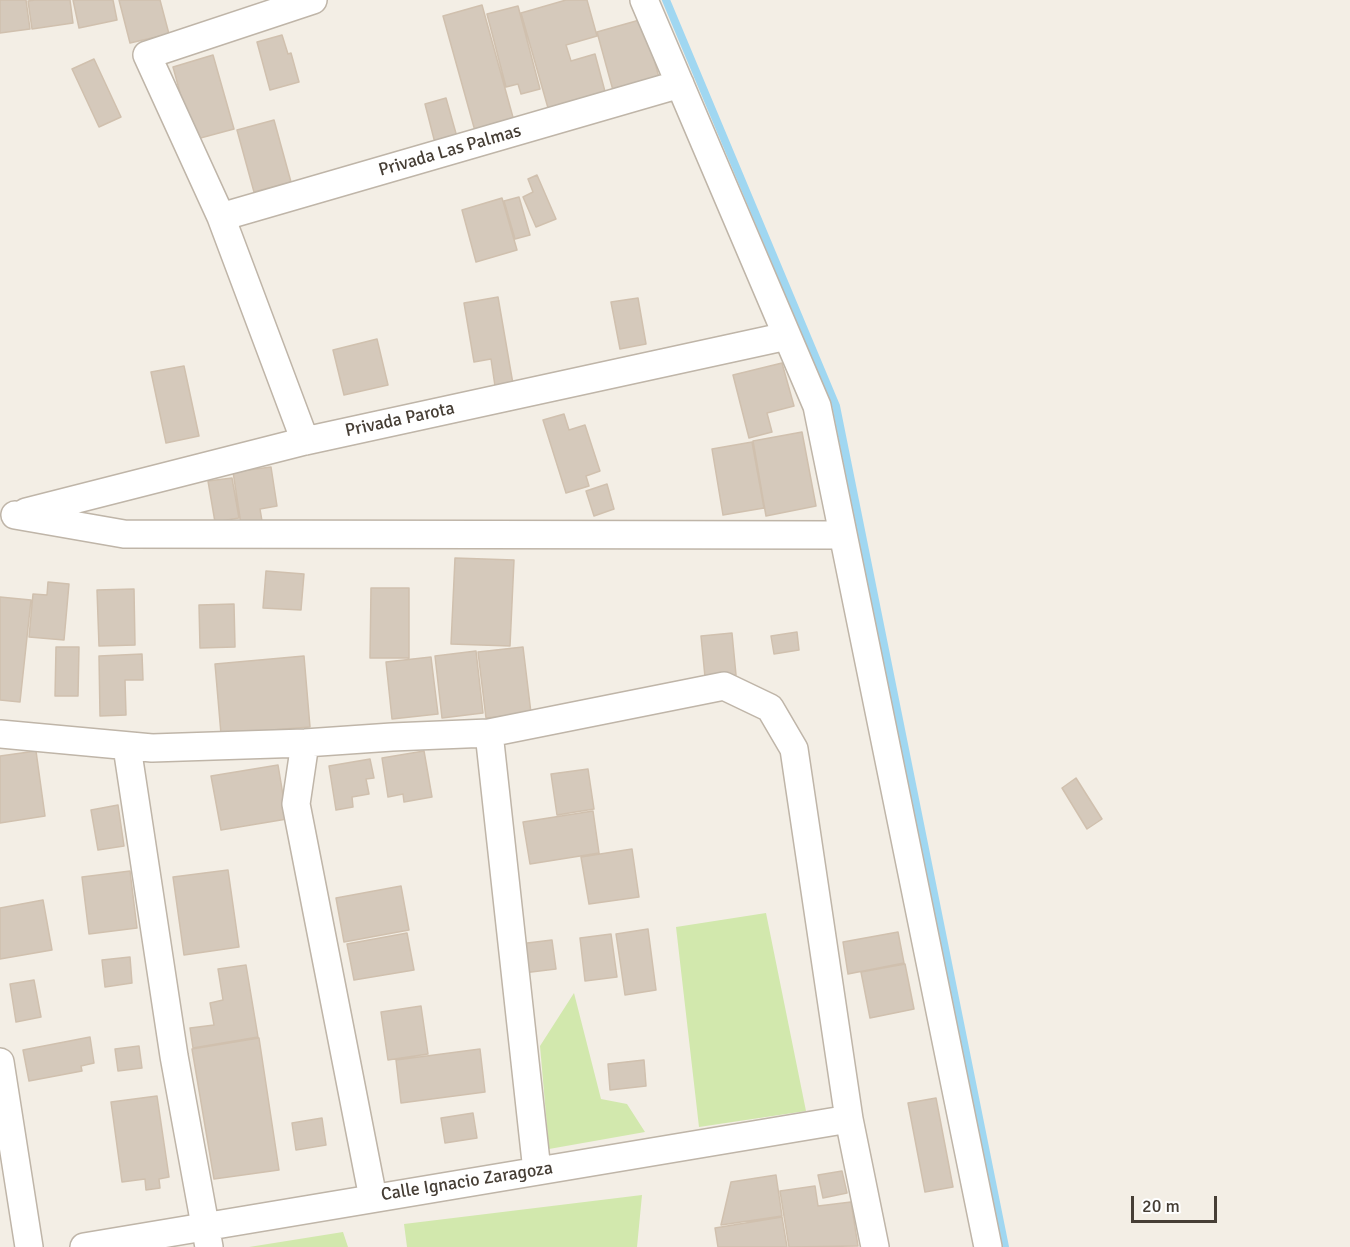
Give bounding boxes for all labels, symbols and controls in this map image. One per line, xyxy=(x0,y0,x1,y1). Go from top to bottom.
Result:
street label: Privada Las Palmas xyxy=(376,120,524,182)
street label: Privada Parota xyxy=(343,398,457,442)
street label: Calle Ignacio Zaragoza xyxy=(379,1158,555,1206)
scale bar xyxy=(1134,1184,1220,1222)
text: 20 m xyxy=(1142,1195,1180,1217)

